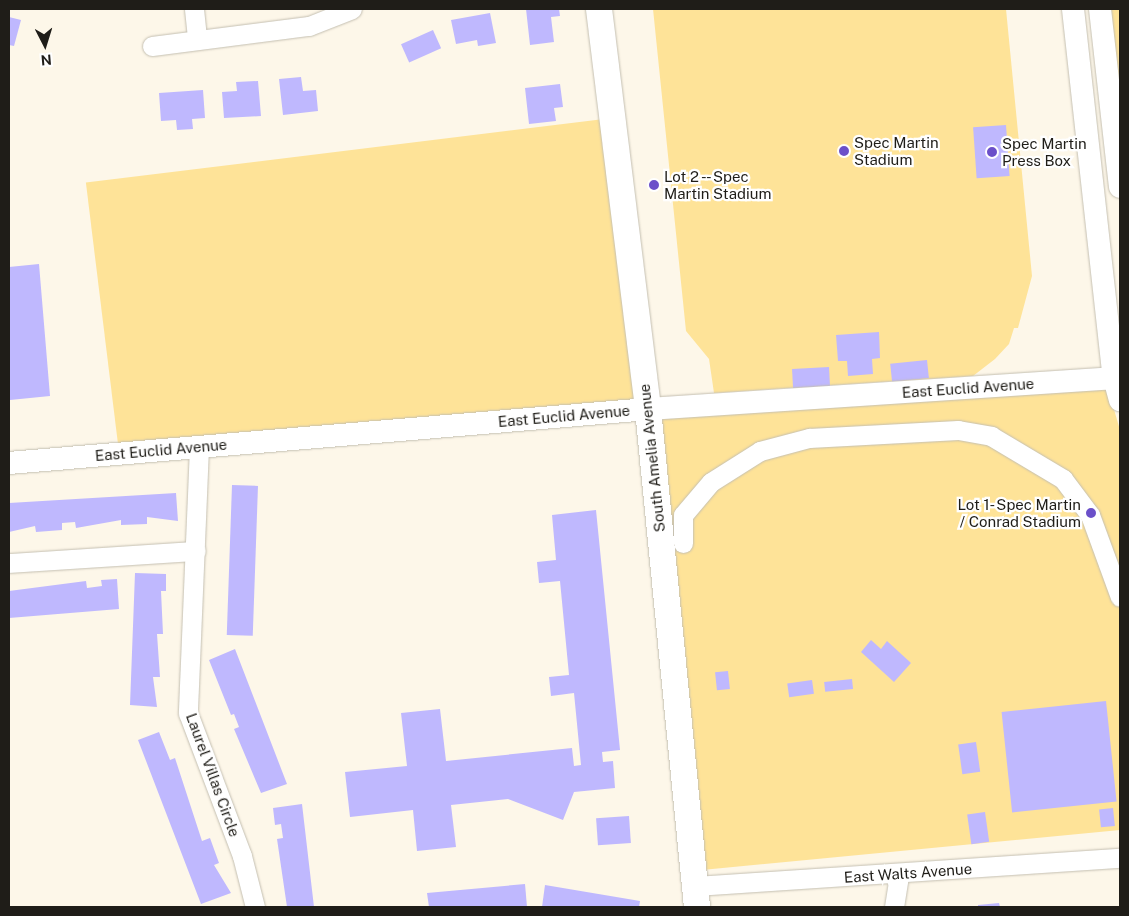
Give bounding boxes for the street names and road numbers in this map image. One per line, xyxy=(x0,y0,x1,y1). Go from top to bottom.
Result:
street label: East Euclid Avenue xyxy=(901,374,1035,402)
street label: South Amelia Avenue xyxy=(635,383,669,533)
street label: East Euclid Avenue xyxy=(497,401,631,431)
street label: East Euclid Avenue xyxy=(94,435,228,465)
street label: Laurel Villas Circle xyxy=(182,711,244,839)
street label: East Walts Avenue xyxy=(843,860,973,886)

